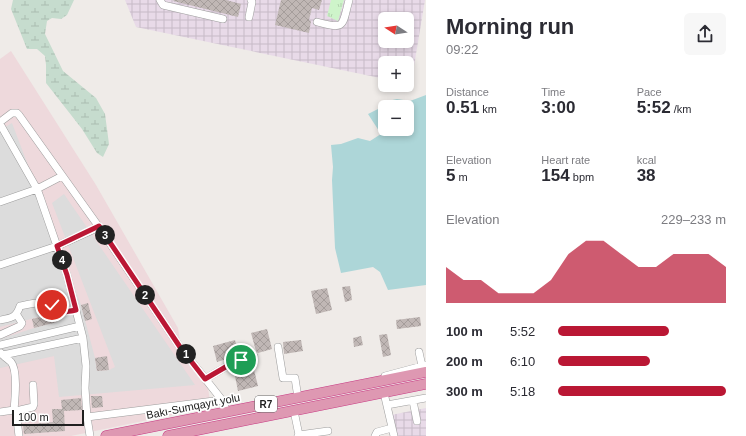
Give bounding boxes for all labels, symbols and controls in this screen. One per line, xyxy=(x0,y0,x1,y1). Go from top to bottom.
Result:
north arrow xyxy=(378,12,414,48)
map controls xyxy=(378,12,414,136)
button: share xyxy=(684,13,726,55)
text: Morning run xyxy=(446,14,574,39)
text: 09:22 xyxy=(446,42,479,57)
button: + xyxy=(378,56,414,92)
text: Distance xyxy=(446,86,489,98)
text: Time xyxy=(541,86,565,98)
text: Pace xyxy=(637,86,662,98)
text: 0.51 xyxy=(446,98,479,117)
text: 3:00 xyxy=(541,98,575,117)
text: 5:52 xyxy=(637,98,671,117)
button: − xyxy=(378,100,414,136)
text: km xyxy=(479,103,497,115)
text: /km xyxy=(671,103,691,115)
text: Elevation xyxy=(446,154,491,166)
text: Heart rate xyxy=(541,154,590,166)
text: kcal xyxy=(637,154,656,166)
text: 5 xyxy=(446,166,455,185)
text: 154 xyxy=(541,166,570,185)
text: 38 xyxy=(637,166,656,185)
text: m xyxy=(455,171,468,183)
text: bpm xyxy=(570,171,594,183)
text: Elevation xyxy=(446,212,499,227)
text: 229–233 m xyxy=(661,212,726,227)
pin: 3 xyxy=(95,225,115,245)
text: 3 xyxy=(102,229,108,241)
pin: 4 xyxy=(52,250,72,270)
text: 4 xyxy=(59,254,65,266)
pin: 2 xyxy=(135,285,155,305)
pin xyxy=(35,288,69,322)
text: 2 xyxy=(142,289,148,301)
icon: check xyxy=(41,294,63,316)
text: 100 m xyxy=(446,324,483,339)
text: 5:52 xyxy=(510,324,535,339)
pin xyxy=(224,343,258,377)
pin: 1 xyxy=(176,344,196,364)
text: 1 xyxy=(183,348,189,360)
icon: arrive xyxy=(230,349,252,371)
text: 200 m xyxy=(446,354,483,369)
text: 6:10 xyxy=(510,354,535,369)
text: 300 m xyxy=(446,384,483,399)
text: 5:18 xyxy=(510,384,535,399)
street label: Bakı-Sumqayıt yolu xyxy=(145,391,241,421)
road number: R7 xyxy=(255,396,277,412)
scale bar xyxy=(12,408,84,427)
text: 100 m xyxy=(18,411,49,423)

